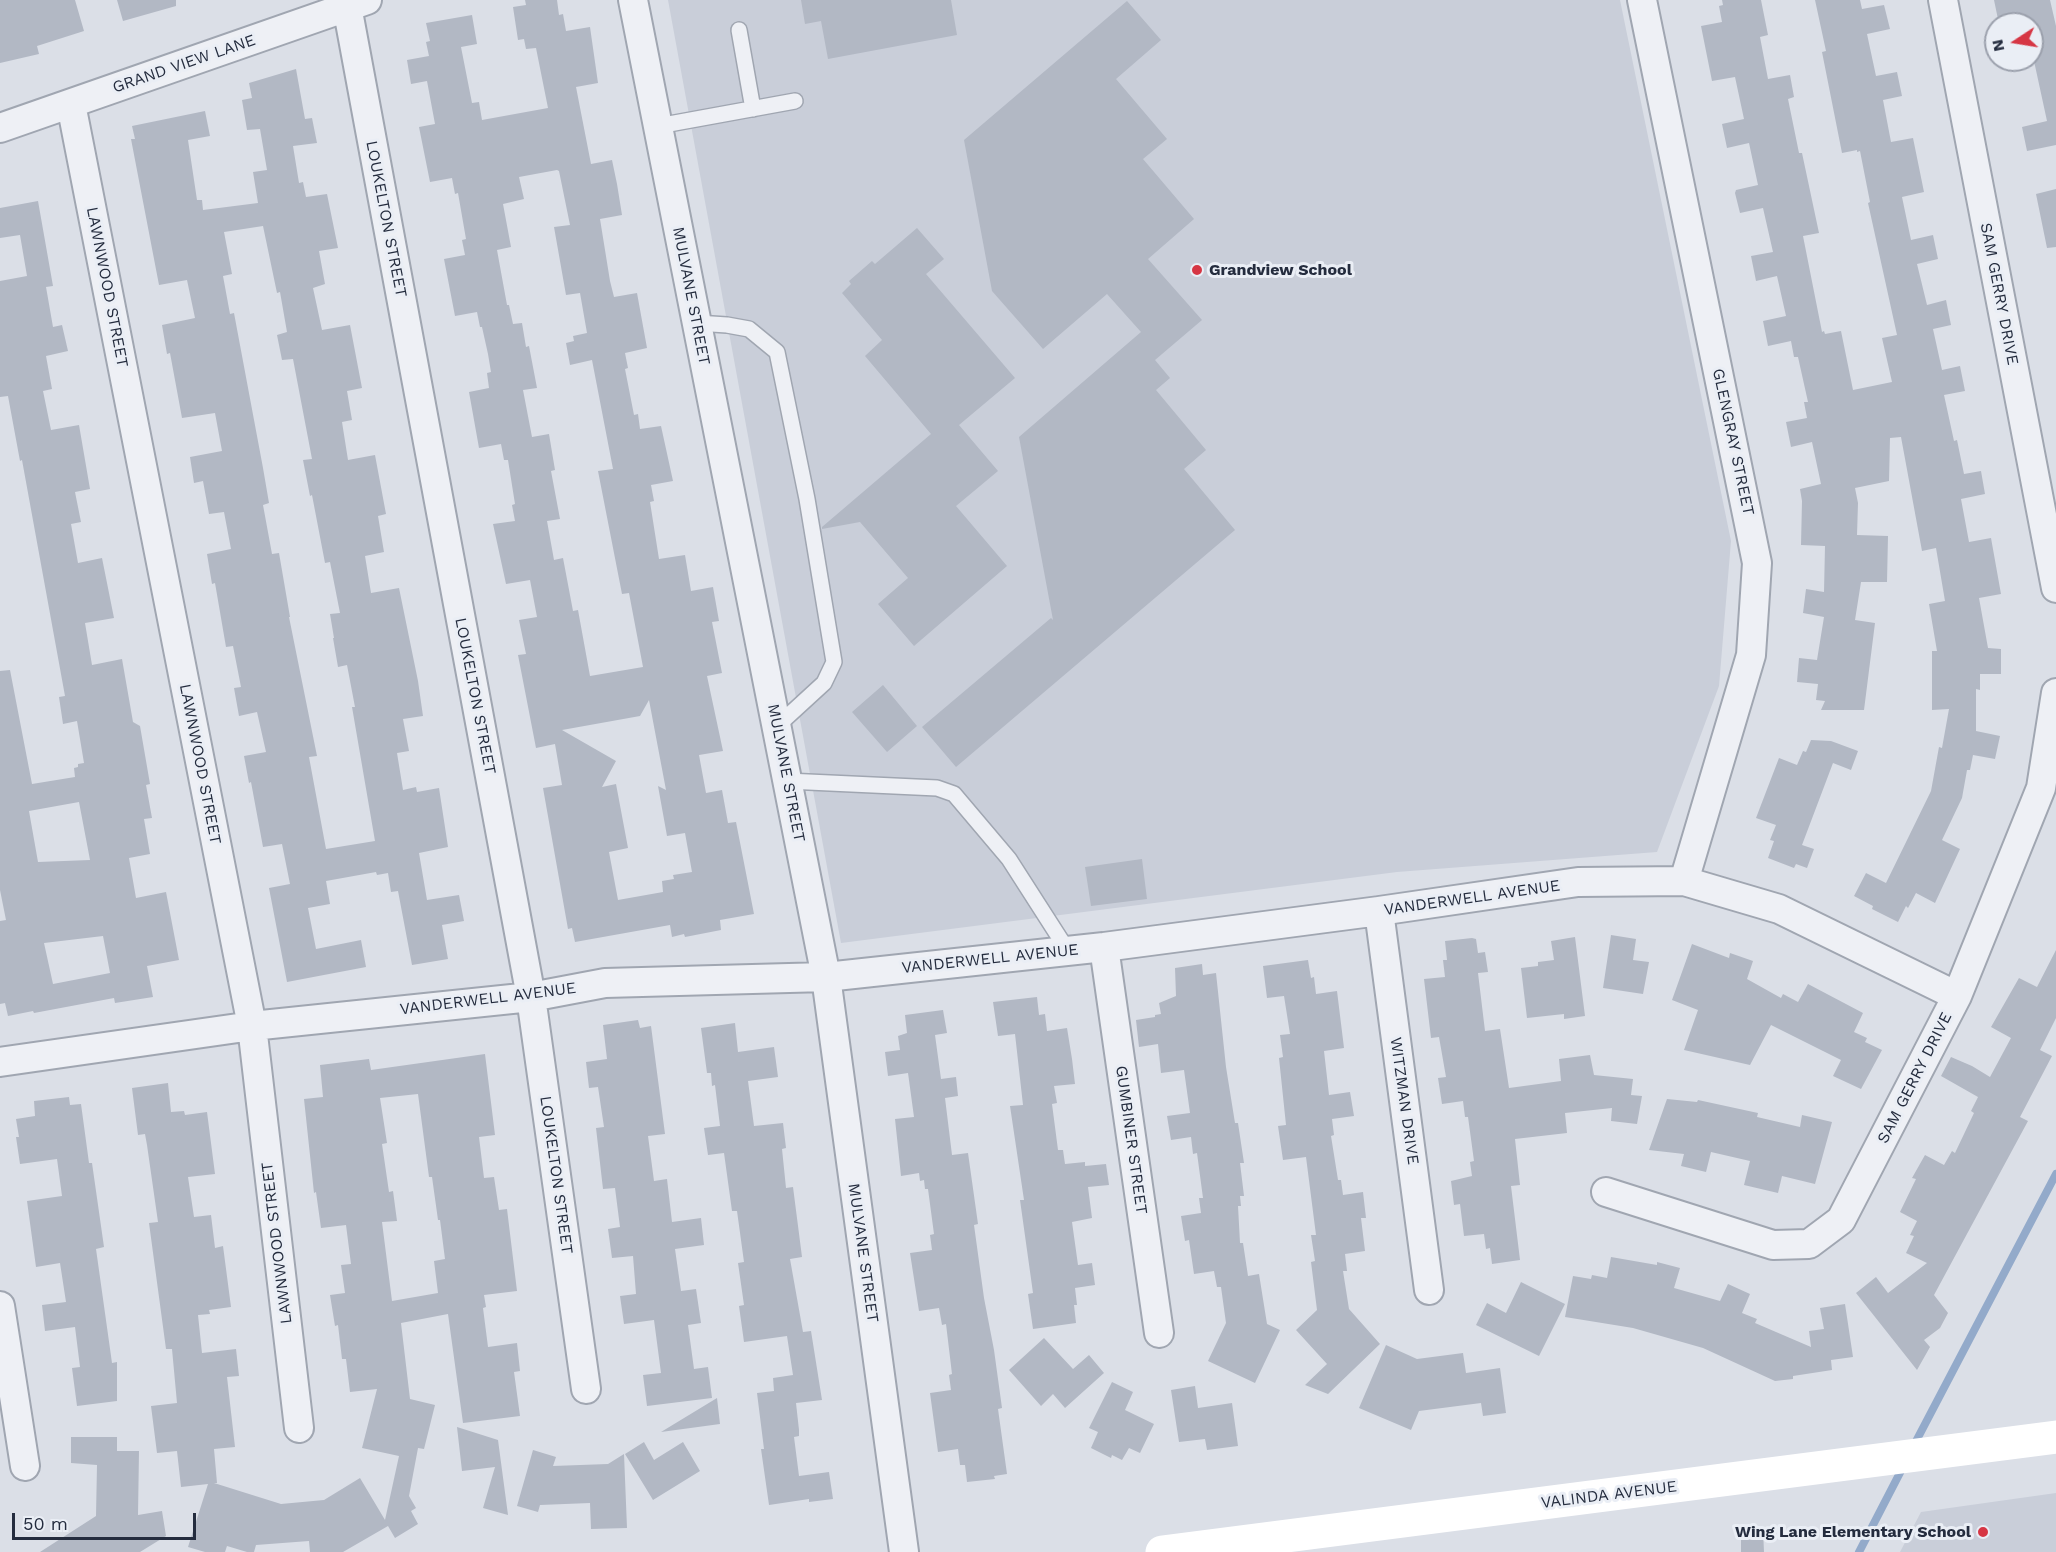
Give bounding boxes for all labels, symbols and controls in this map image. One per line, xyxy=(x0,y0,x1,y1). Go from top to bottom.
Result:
north arrow xyxy=(1984,12,2044,72)
street label: GRAND VIEW LANE xyxy=(110,31,258,97)
text: N xyxy=(1987,38,2008,53)
street label: LOUKELTON STREET xyxy=(361,139,411,299)
street label: LAWNWOOD STREET xyxy=(82,205,132,369)
street label: SAM GERRY DRIVE xyxy=(1976,221,2022,367)
street label: MULVANE STREET xyxy=(668,225,714,367)
place label: Grandview School xyxy=(1209,260,1352,280)
marker: Grandview School xyxy=(1190,263,1204,277)
street label: GLENGRAY STREET xyxy=(1708,367,1758,517)
street label: LOUKELTON STREET xyxy=(450,616,500,776)
street label: LAWNWOOD STREET xyxy=(175,682,225,846)
street label: MULVANE STREET xyxy=(763,702,809,844)
street label: VANDERWELL AVENUE xyxy=(1383,876,1561,920)
street label: VANDERWELL AVENUE xyxy=(901,940,1079,978)
street label: VANDERWELL AVENUE xyxy=(399,979,577,1019)
street label: SAM GERRY DRIVE xyxy=(1874,1009,1956,1147)
street label: WITZMAN DRIVE xyxy=(1386,1036,1422,1166)
street label: GUMBINER STREET xyxy=(1111,1064,1151,1216)
street label: LOUKELTON STREET xyxy=(535,1095,577,1255)
street label: LAWNWOOD STREET xyxy=(258,1161,296,1325)
street label: MULVANE STREET xyxy=(844,1182,882,1324)
street label: VALINDA AVENUE xyxy=(1540,1477,1678,1513)
scale bar xyxy=(15,1501,200,1539)
text: 50 m xyxy=(23,1513,68,1534)
place label: Wing Lane Elementary School xyxy=(1735,1522,1971,1542)
marker: Wing Lane Elementary School xyxy=(1976,1525,1990,1539)

